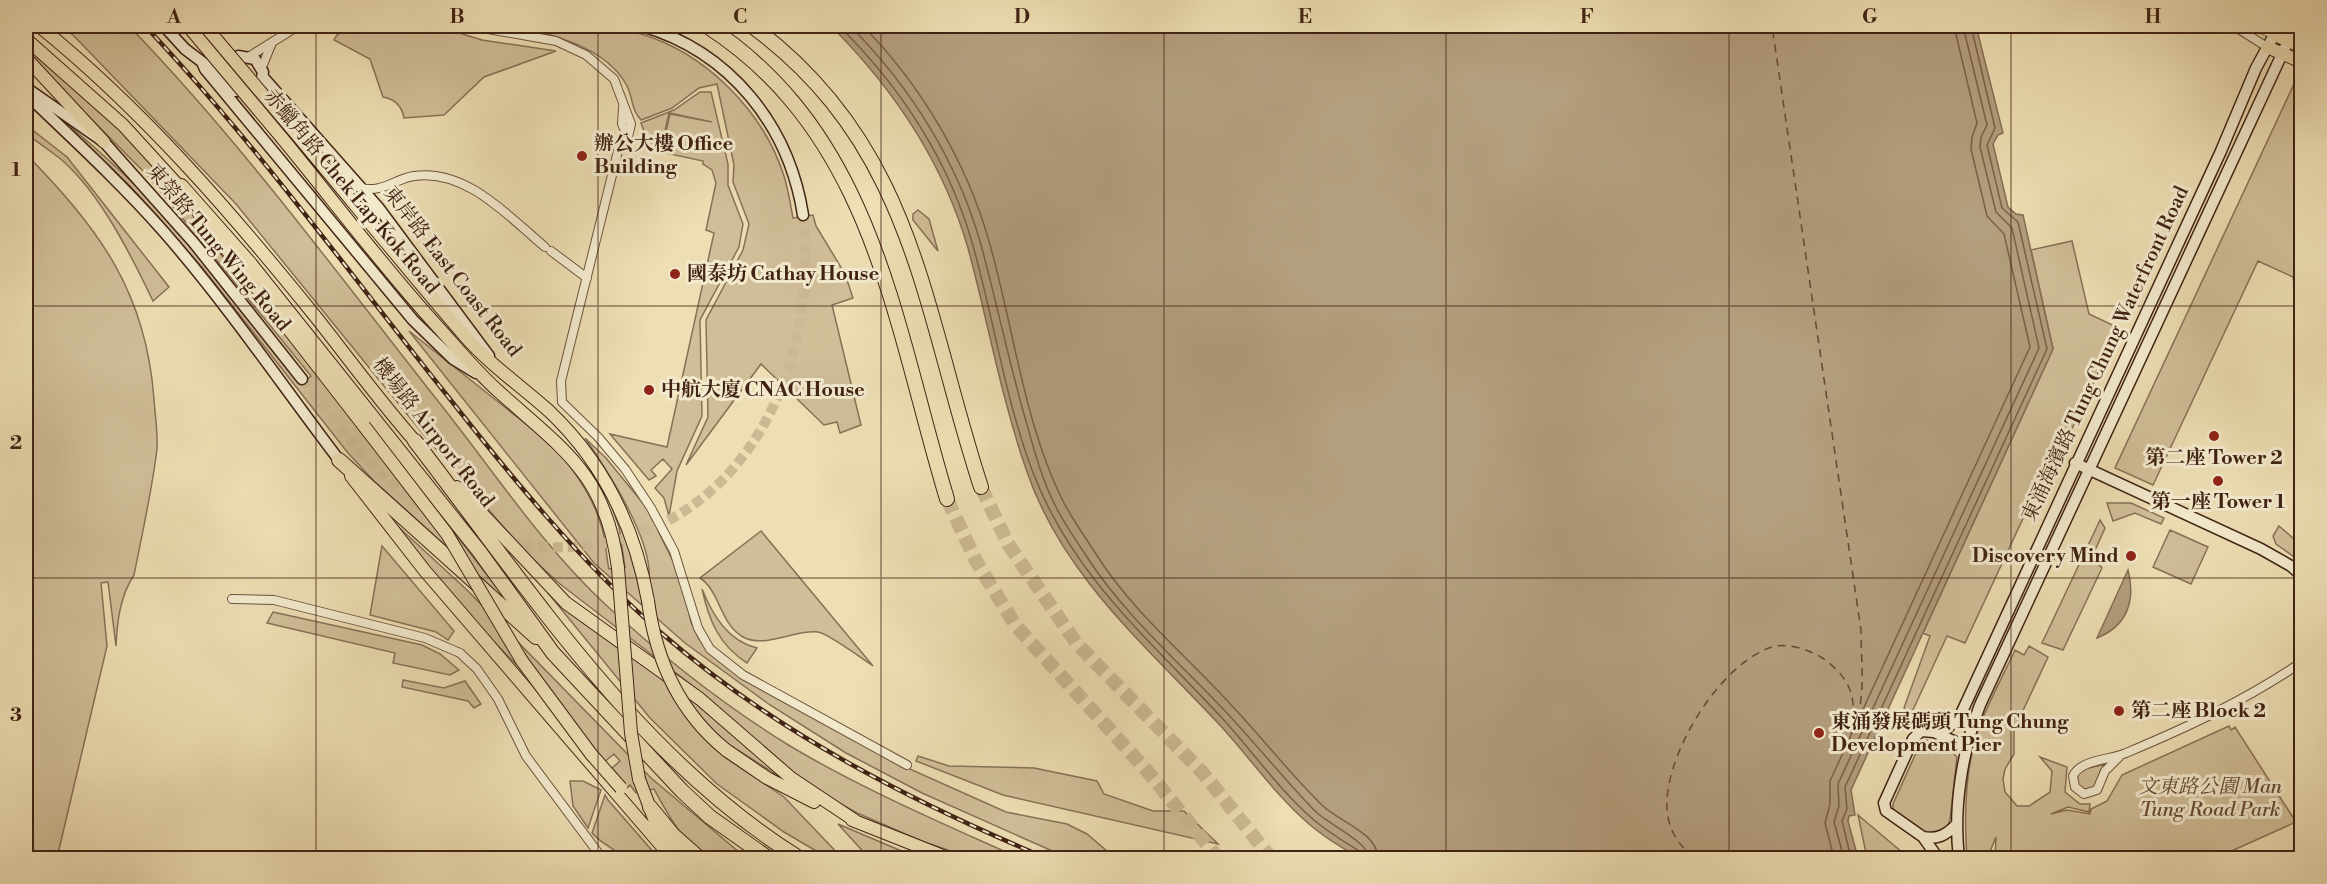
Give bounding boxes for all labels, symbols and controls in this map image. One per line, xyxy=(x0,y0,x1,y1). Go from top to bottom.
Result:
text: A xyxy=(166,5,182,30)
text: B xyxy=(449,5,465,30)
text: C xyxy=(733,5,747,30)
text: D xyxy=(1014,5,1030,30)
text: E xyxy=(1298,5,1312,30)
text: F xyxy=(1580,5,1594,30)
text: G xyxy=(1862,5,1878,30)
text: H xyxy=(2145,5,2162,30)
street label: 赤鱲角路 Chek Lap Kok Road xyxy=(258,84,445,300)
place label: 辦公大樓 Office Building xyxy=(594,132,734,180)
marker: 辦公大樓 Office Building xyxy=(575,149,589,163)
text: 1 xyxy=(11,158,21,183)
street label: 東榮路 Tung Wing Road xyxy=(141,159,296,337)
street label: 東岸路 East Coast Road xyxy=(378,182,527,363)
street label: 東涌海濱路 Tung Chung Waterfront Road xyxy=(2017,182,2195,526)
place label: 國泰坊 Cathay House xyxy=(687,262,879,287)
marker: 國泰坊 Cathay House xyxy=(668,267,682,281)
street label: 機場路 Airport Road xyxy=(367,353,500,513)
place label: 中航大廈 CNAC House xyxy=(661,378,865,403)
marker: 中航大廈 CNAC House xyxy=(642,383,656,397)
marker: 第二座 Tower 2 xyxy=(2207,429,2221,443)
text: 2 xyxy=(10,431,22,456)
place label: 第二座 Tower 2 xyxy=(2145,446,2283,471)
marker: 第一座 Tower 1 xyxy=(2211,474,2225,488)
place label: 第一座 Tower 1 xyxy=(2151,490,2286,515)
place label: Discovery Mind xyxy=(1972,544,2119,569)
marker: Discovery Mind xyxy=(2124,549,2138,563)
place label: 第二座 Block 2 xyxy=(2131,699,2266,724)
text: 3 xyxy=(10,703,22,728)
marker: 第二座 Block 2 xyxy=(2112,704,2126,718)
place label: 東涌發展碼頭 Tung Chung Development Pier xyxy=(1831,710,2069,758)
marker: 東涌發展碼頭 Tung Chung Development Pier xyxy=(1812,726,1826,740)
park label: 文東路公園 Man Tung Road Park xyxy=(2138,775,2283,823)

